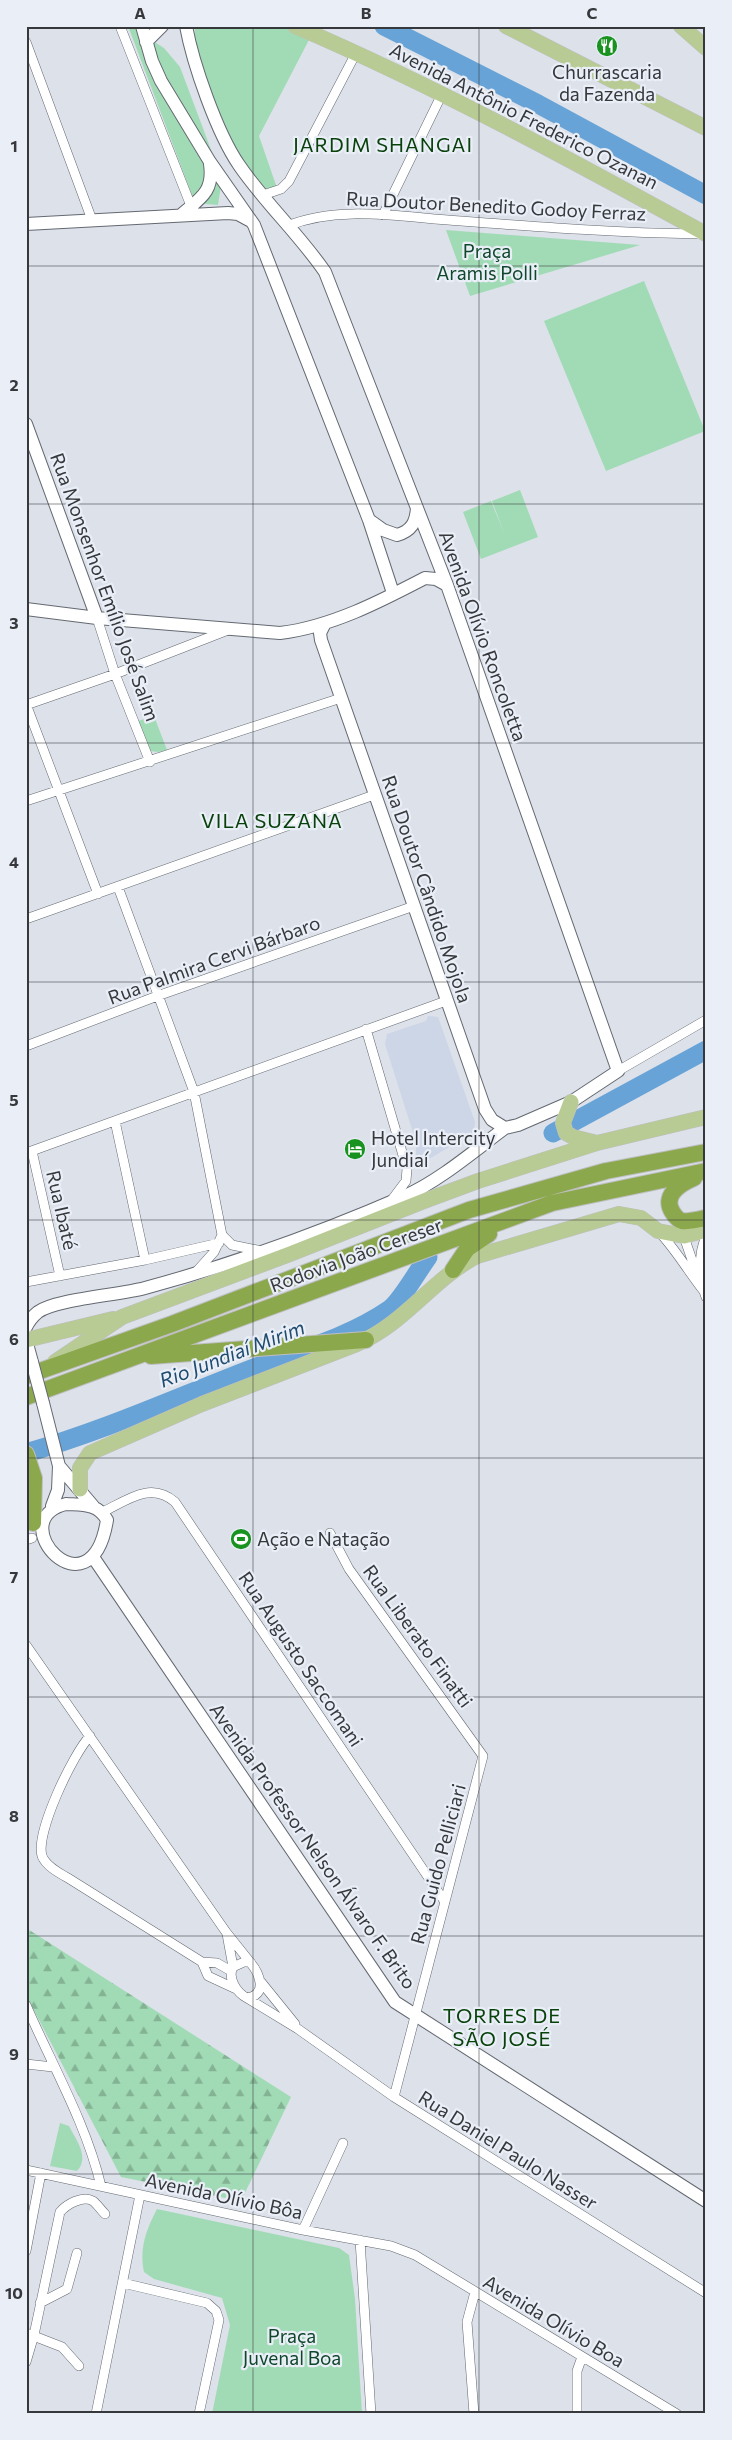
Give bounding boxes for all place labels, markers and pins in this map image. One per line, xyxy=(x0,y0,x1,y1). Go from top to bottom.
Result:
restaurant icon: Churrascaria da Fazenda xyxy=(595,34,619,58)
place label: Churrascaria da Fazenda xyxy=(552,60,662,105)
place label: Hotel Intercity Jundiaí xyxy=(371,1126,496,1171)
hotel icon: Hotel Intercity Jundiaí xyxy=(343,1137,367,1161)
sports icon: Ação e Natação xyxy=(229,1527,253,1551)
place label: Ação e Natação xyxy=(257,1527,390,1550)

